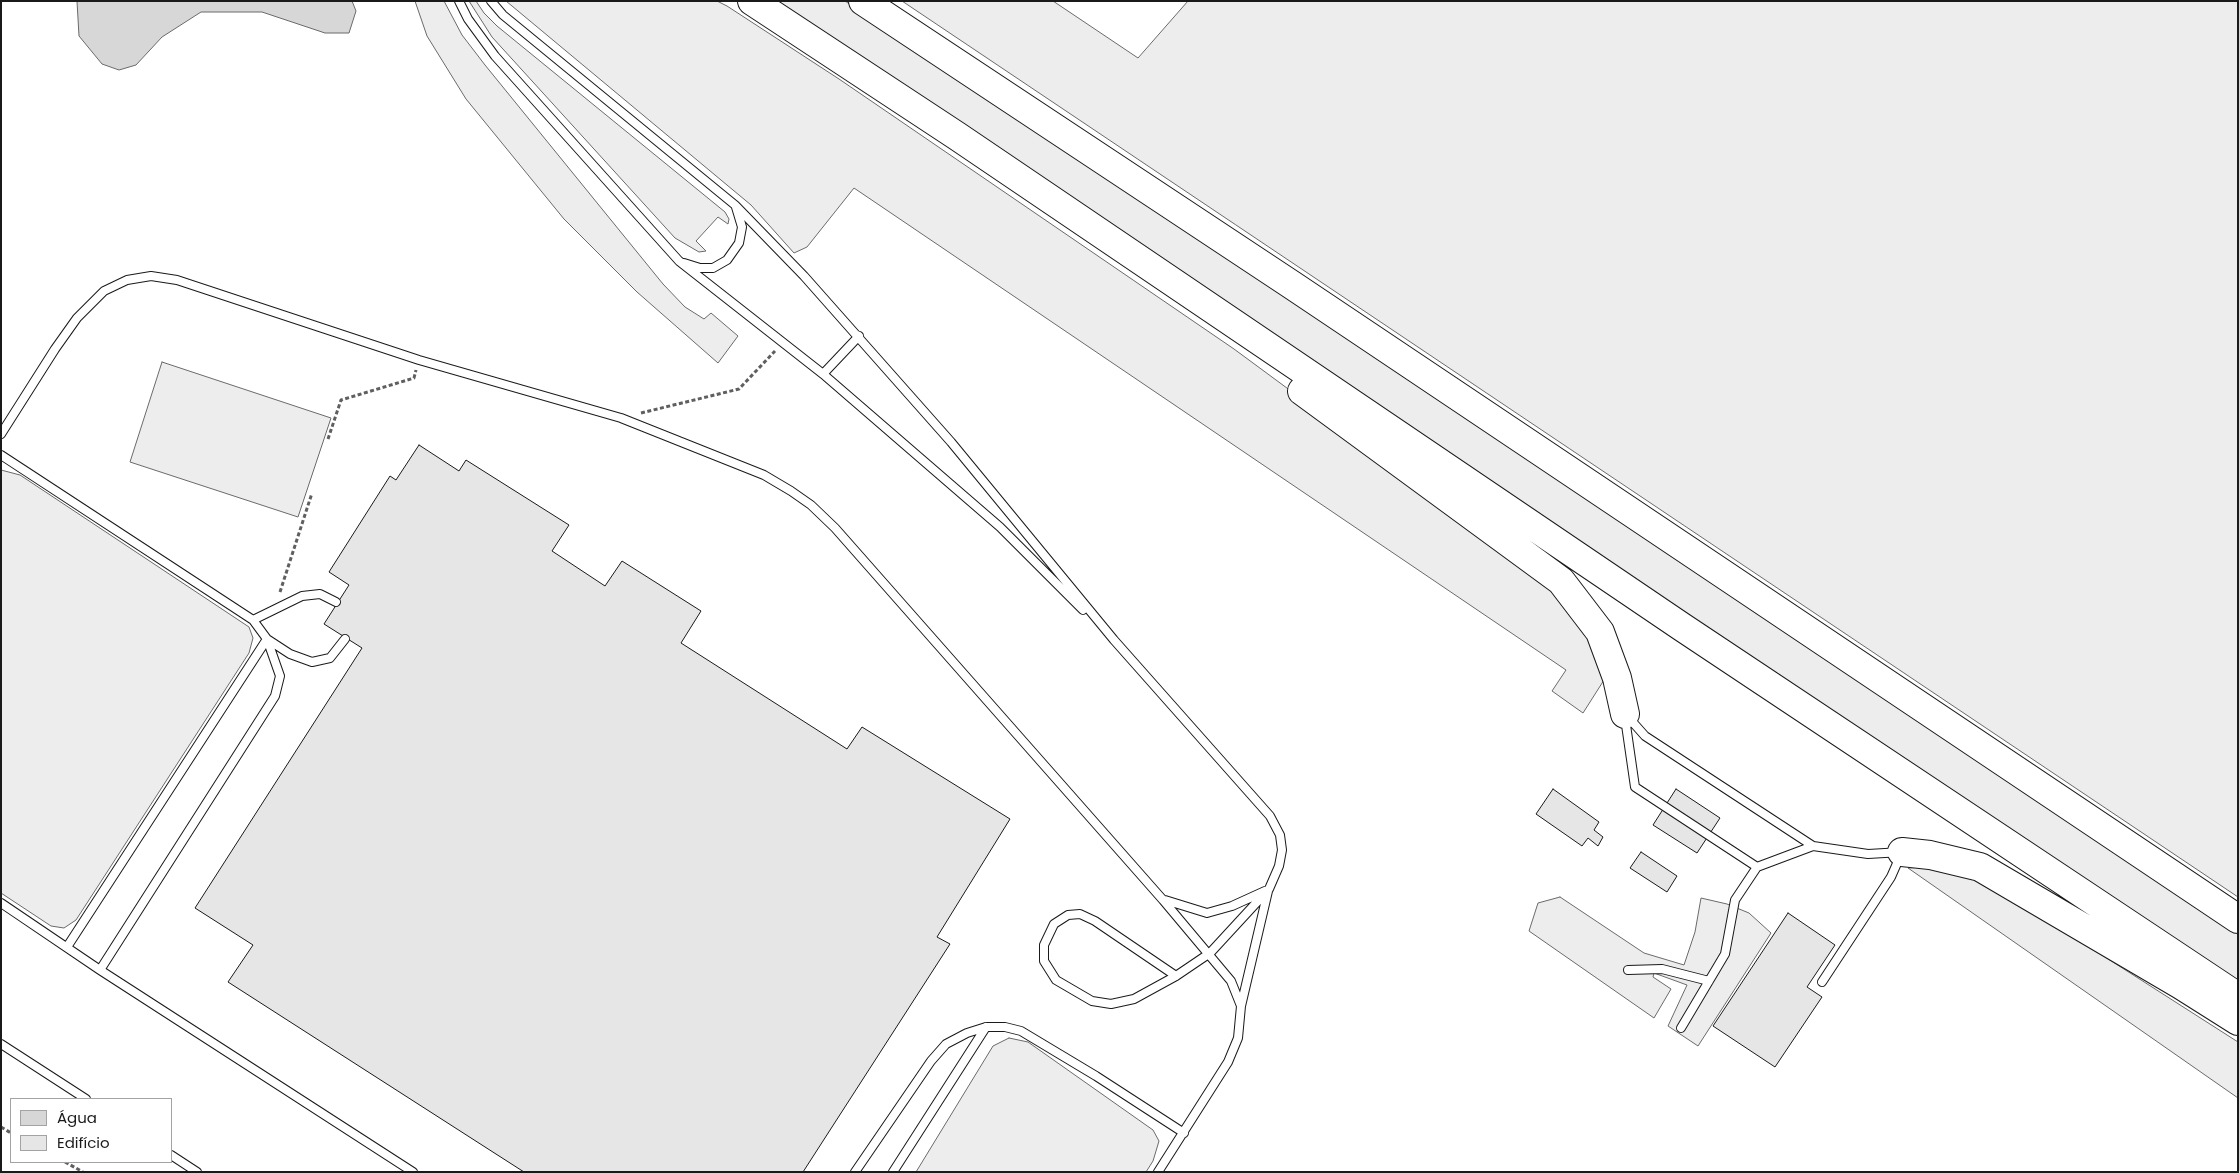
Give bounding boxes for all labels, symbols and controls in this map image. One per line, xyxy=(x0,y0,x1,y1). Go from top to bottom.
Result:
legend xyxy=(10,1098,172,1163)
text: Água xyxy=(57,1107,97,1128)
text: Edifício xyxy=(57,1132,110,1153)

